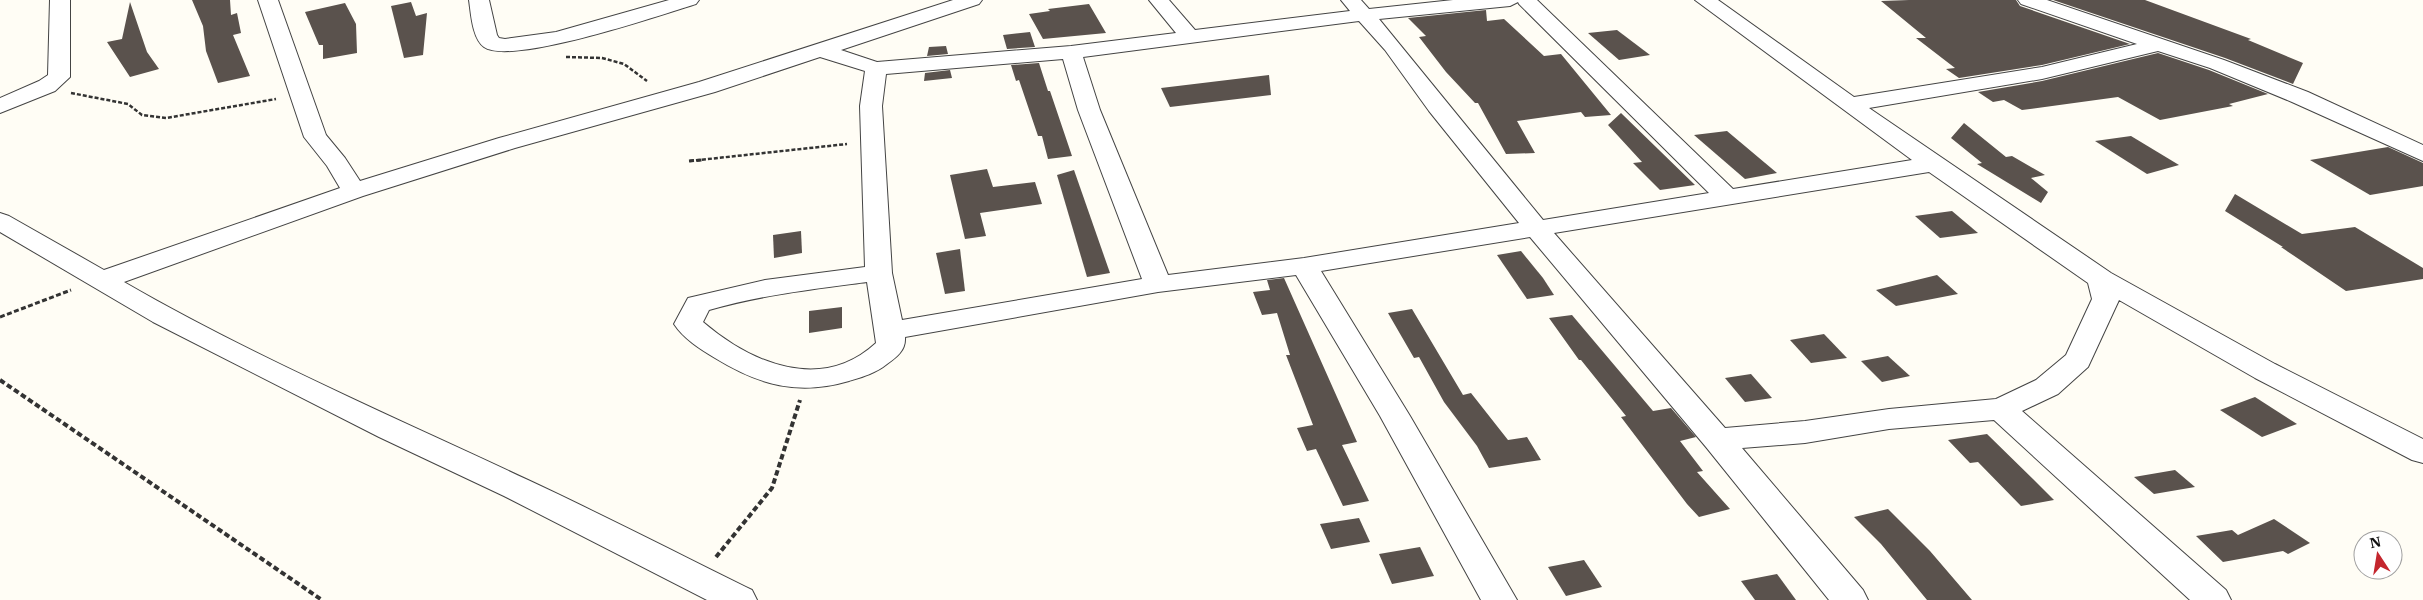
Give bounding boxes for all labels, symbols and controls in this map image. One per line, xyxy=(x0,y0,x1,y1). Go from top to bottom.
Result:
north arrow xyxy=(2353,530,2403,580)
text: N xyxy=(2368,532,2383,552)

